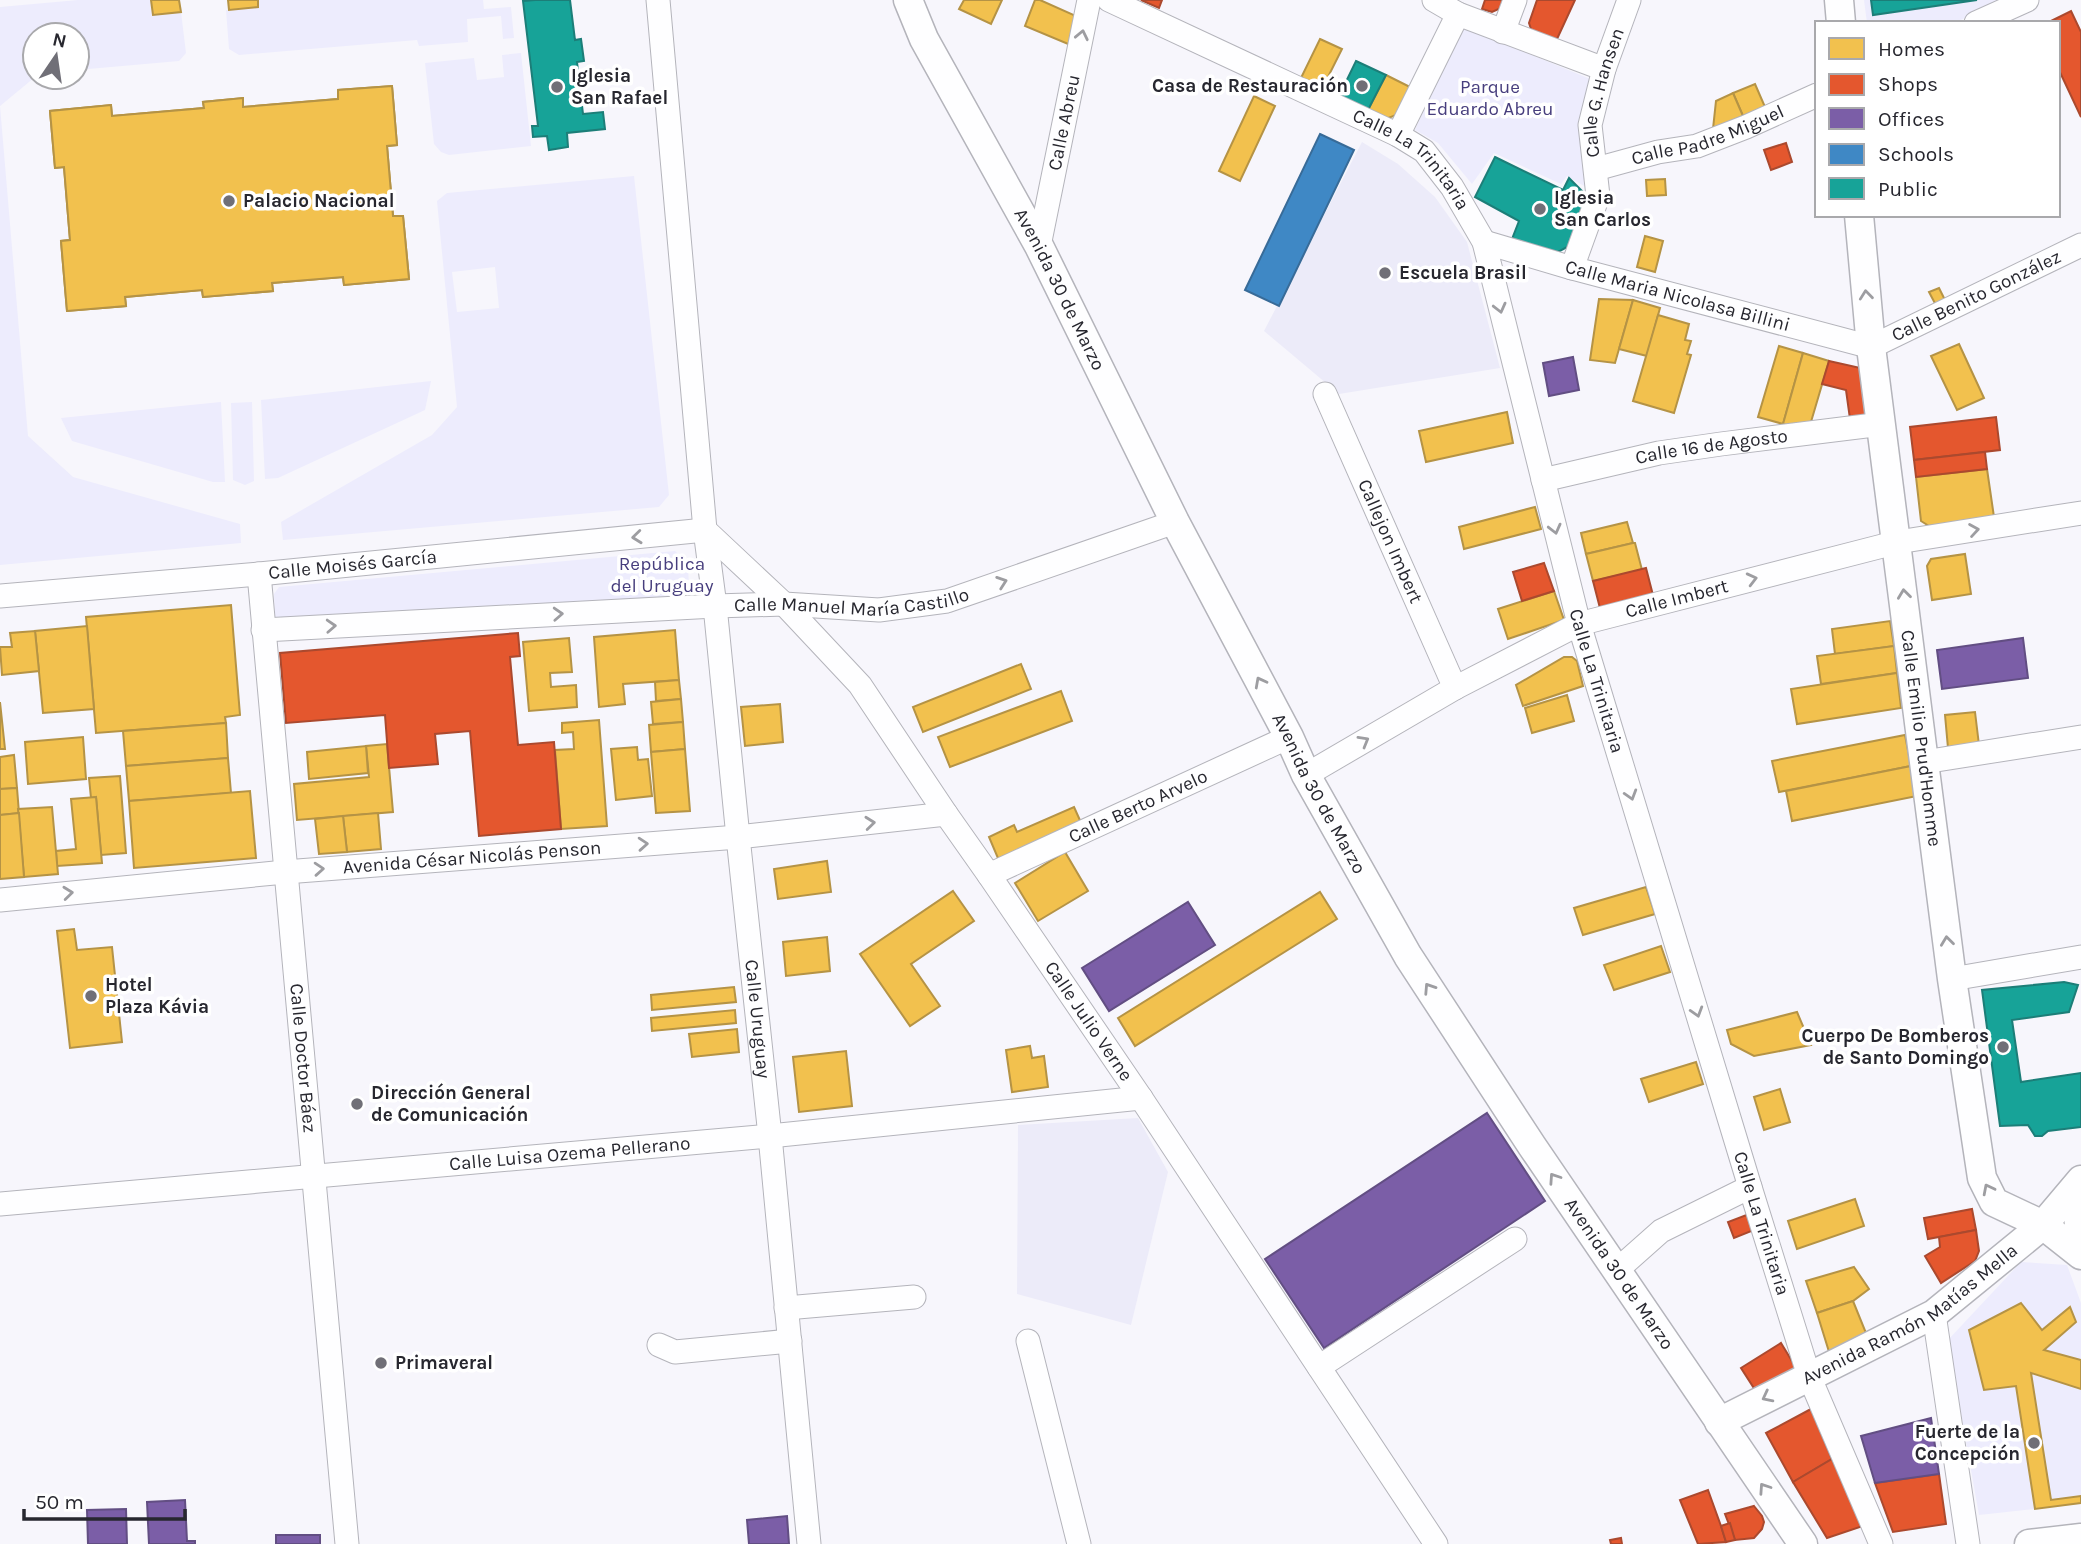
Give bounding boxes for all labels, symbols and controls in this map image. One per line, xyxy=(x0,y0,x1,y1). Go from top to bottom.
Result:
north arrow xyxy=(21,21,91,91)
legend xyxy=(1815,21,2060,217)
street label: Calle G. Hansen xyxy=(1579,25,1629,159)
text: N xyxy=(50,28,69,53)
one-way arrow xyxy=(1074,29,1089,41)
text: Homes xyxy=(1878,37,1945,61)
place label: Iglesia San Rafael xyxy=(571,65,668,109)
text: Shops xyxy=(1878,72,1938,96)
street label: Calle Abreu xyxy=(1044,73,1085,172)
place label: Casa de Restauración xyxy=(1152,75,1348,97)
park label: Parque Eduardo Abreu xyxy=(1426,76,1554,120)
marker: Casa de Restauración xyxy=(1354,78,1370,94)
marker: Iglesia San Rafael xyxy=(549,79,565,95)
street label: Calle Padre Miguel xyxy=(1629,100,1787,170)
street label: Calle La Trinitaria xyxy=(1349,104,1474,214)
text: Offices xyxy=(1878,107,1945,131)
text: Schools xyxy=(1878,142,1954,166)
text: Public xyxy=(1878,177,1938,201)
place label: Iglesia San Carlos xyxy=(1554,187,1651,231)
place label: Palacio Nacional xyxy=(243,190,394,212)
marker: Palacio Nacional xyxy=(221,193,237,209)
marker: Iglesia San Carlos xyxy=(1532,201,1548,217)
street label: Avenida 30 de Marzo xyxy=(1009,205,1110,374)
street label: Calle Benito González xyxy=(1888,245,2064,346)
street label: Calle Maria Nicolasa Billini xyxy=(1563,256,1792,336)
place label: Escuela Brasil xyxy=(1399,262,1527,284)
marker: Escuela Brasil xyxy=(1377,265,1393,281)
one-way arrow xyxy=(1859,289,1874,301)
one-way arrow xyxy=(1492,302,1506,314)
street label: Calle 16 de Agosto xyxy=(1633,425,1789,469)
street label: Callejon Imbert xyxy=(1353,476,1427,607)
one-way arrow xyxy=(1547,523,1561,535)
one-way arrow xyxy=(1968,523,1980,538)
one-way arrow xyxy=(631,529,642,544)
street label: Calle Moisés García xyxy=(267,546,438,584)
park label: República del Uruguay xyxy=(610,553,714,597)
one-way arrow xyxy=(1746,573,1758,587)
street label: Calle Imbert xyxy=(1623,575,1730,623)
one-way arrow xyxy=(996,576,1008,590)
street label: Calle Manuel María Castillo xyxy=(734,583,972,621)
one-way arrow xyxy=(1896,588,1911,599)
one-way arrow xyxy=(553,606,564,621)
street label: Calle La Trinitaria xyxy=(1565,607,1629,756)
one-way arrow xyxy=(326,619,337,634)
street label: Calle Emilio Prud'Homme xyxy=(1896,629,1946,848)
one-way arrow xyxy=(1254,677,1268,689)
street label: Avenida 30 de Marzo xyxy=(1267,709,1370,878)
one-way arrow xyxy=(1357,736,1370,749)
street label: Calle Berto Arvelo xyxy=(1065,765,1211,848)
one-way arrow xyxy=(1622,788,1637,800)
one-way arrow xyxy=(864,815,876,830)
street label: Avenida César Nicolás Penson xyxy=(342,837,602,879)
one-way arrow xyxy=(638,837,649,852)
one-way arrow xyxy=(314,862,325,877)
one-way arrow xyxy=(63,886,74,901)
one-way arrow xyxy=(1940,935,1955,947)
street label: Calle Julio Verne xyxy=(1040,957,1137,1085)
street label: Calle Uruguay xyxy=(740,959,775,1080)
place label: Hotel Plaza Kávia xyxy=(105,974,209,1018)
street label: Calle Doctor Báez xyxy=(285,982,321,1134)
one-way arrow xyxy=(1424,983,1437,996)
marker: Hotel Plaza Kávia xyxy=(83,988,99,1004)
one-way arrow xyxy=(1688,1006,1703,1018)
place label: Cuerpo De Bomberos de Santo Domingo xyxy=(1801,1025,1989,1069)
marker: Cuerpo De Bomberos de Santo Domingo xyxy=(1995,1039,2011,1055)
place label: Dirección General de Comunicación xyxy=(371,1082,531,1126)
marker: Dirección General de Comunicación xyxy=(349,1096,365,1112)
street label: Calle Luisa Ozema Pellerano xyxy=(448,1132,691,1175)
street label: Calle La Trinitaria xyxy=(1729,1149,1794,1298)
one-way arrow xyxy=(1550,1173,1562,1186)
one-way arrow xyxy=(1982,1184,1996,1196)
street label: Avenida 30 de Marzo xyxy=(1560,1194,1678,1354)
street label: Avenida Ramón Matías Mella xyxy=(1799,1239,2022,1389)
place label: Primaveral xyxy=(395,1352,493,1374)
marker: Primaveral xyxy=(373,1355,389,1371)
one-way arrow xyxy=(1761,1389,1774,1403)
place label: Fuerte de la Concepción xyxy=(1915,1421,2020,1465)
marker: Fuerte de la Concepción xyxy=(2026,1435,2042,1451)
scale bar xyxy=(24,1478,186,1522)
one-way arrow xyxy=(1760,1483,1773,1496)
text: 50 m xyxy=(35,1490,84,1514)

